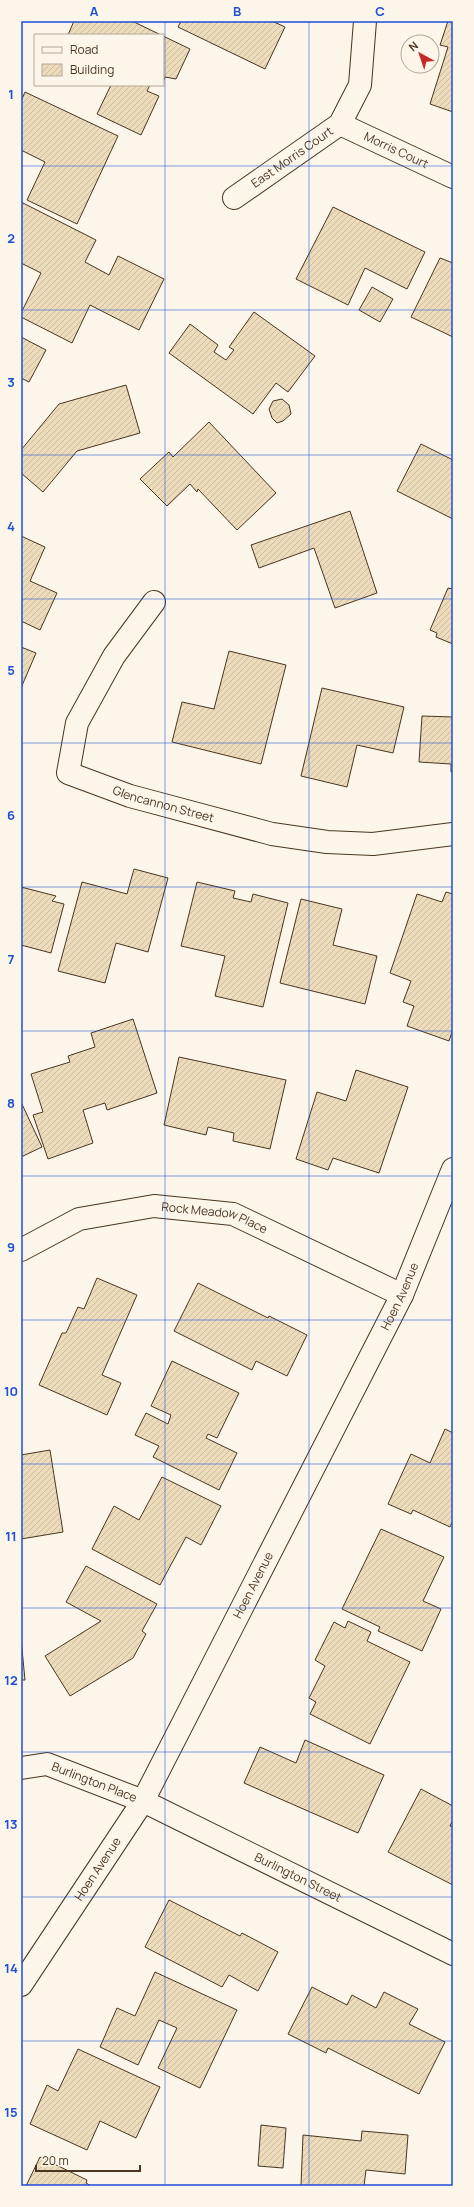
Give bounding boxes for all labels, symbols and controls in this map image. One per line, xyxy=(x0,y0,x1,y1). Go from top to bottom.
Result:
text: A xyxy=(90,2,99,20)
text: B xyxy=(233,2,241,20)
text: C xyxy=(375,2,385,20)
legend xyxy=(34,34,164,86)
north arrow xyxy=(400,34,440,74)
text: N xyxy=(405,38,421,54)
text: Road xyxy=(70,41,98,58)
text: Building xyxy=(70,61,114,78)
text: 1 xyxy=(8,85,14,103)
street label: East Morris Court xyxy=(248,122,336,192)
street label: Morris Court xyxy=(361,127,432,172)
text: 2 xyxy=(7,229,15,247)
text: 3 xyxy=(7,373,15,391)
text: 4 xyxy=(7,517,15,535)
text: 5 xyxy=(7,661,15,679)
street label: Glencannon Street xyxy=(110,781,216,826)
text: 6 xyxy=(7,806,15,824)
text: 7 xyxy=(8,950,15,968)
text: 8 xyxy=(7,1094,15,1112)
street label: Rock Meadow Place xyxy=(161,1198,271,1237)
text: 9 xyxy=(7,1238,15,1256)
street label: Hoen Avenue xyxy=(376,1260,422,1333)
text: 10 xyxy=(4,1382,18,1400)
text: 11 xyxy=(5,1527,17,1545)
street label: Hoen Avenue xyxy=(229,1549,277,1621)
text: 12 xyxy=(4,1671,18,1689)
street label: Burlington Place xyxy=(49,1758,140,1806)
text: 13 xyxy=(4,1815,18,1833)
street label: Hoen Avenue xyxy=(70,1834,125,1904)
street label: Burlington Street xyxy=(252,1848,345,1906)
text: 14 xyxy=(4,1959,18,1977)
text: 15 xyxy=(4,2103,18,2121)
scale bar xyxy=(36,2147,140,2173)
text: 20 m xyxy=(42,2152,69,2169)

